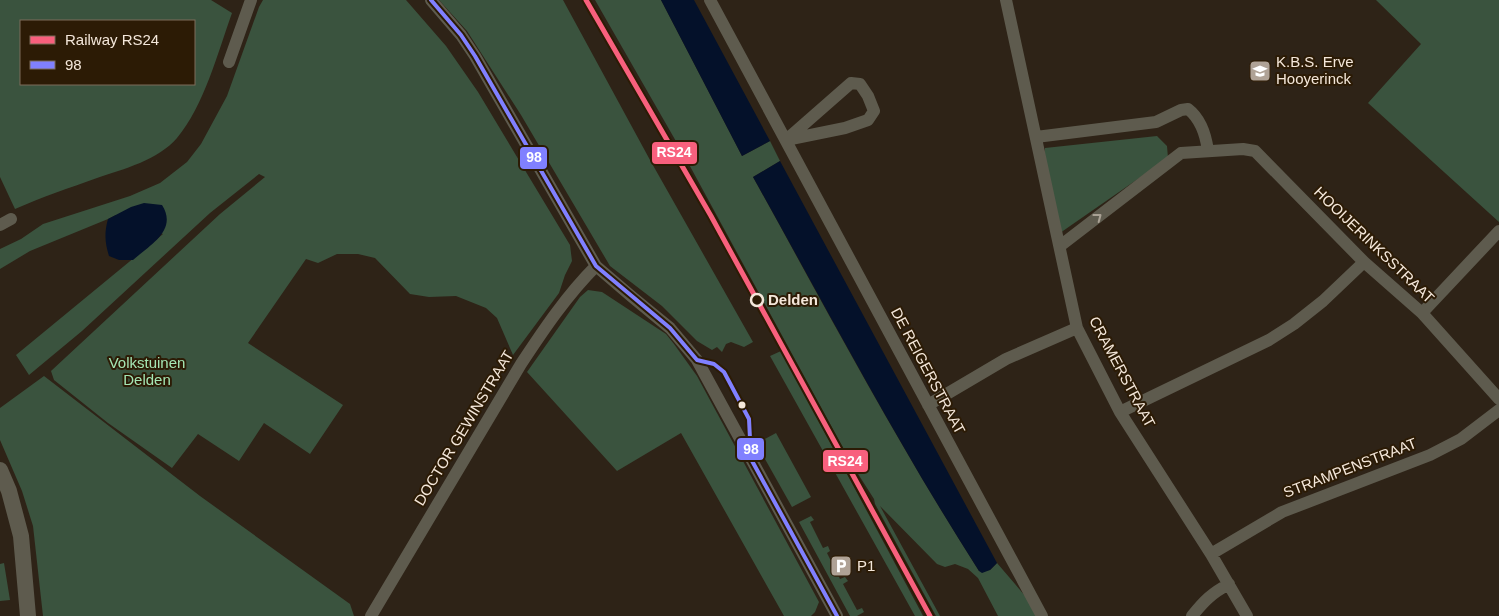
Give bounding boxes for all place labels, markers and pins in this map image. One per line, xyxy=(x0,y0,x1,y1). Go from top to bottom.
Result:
place label: K.B.S. Erve Hooyerinck xyxy=(1276,53,1354,87)
school or university icon: K.B.S. Erve Hooyerinck xyxy=(1248,59,1272,83)
place label: Delden xyxy=(768,291,818,308)
marker: Delden xyxy=(750,293,764,307)
unlabelled marker xyxy=(737,400,747,410)
parking icon: P1 xyxy=(829,554,853,578)
place label: P1 xyxy=(857,557,875,574)

